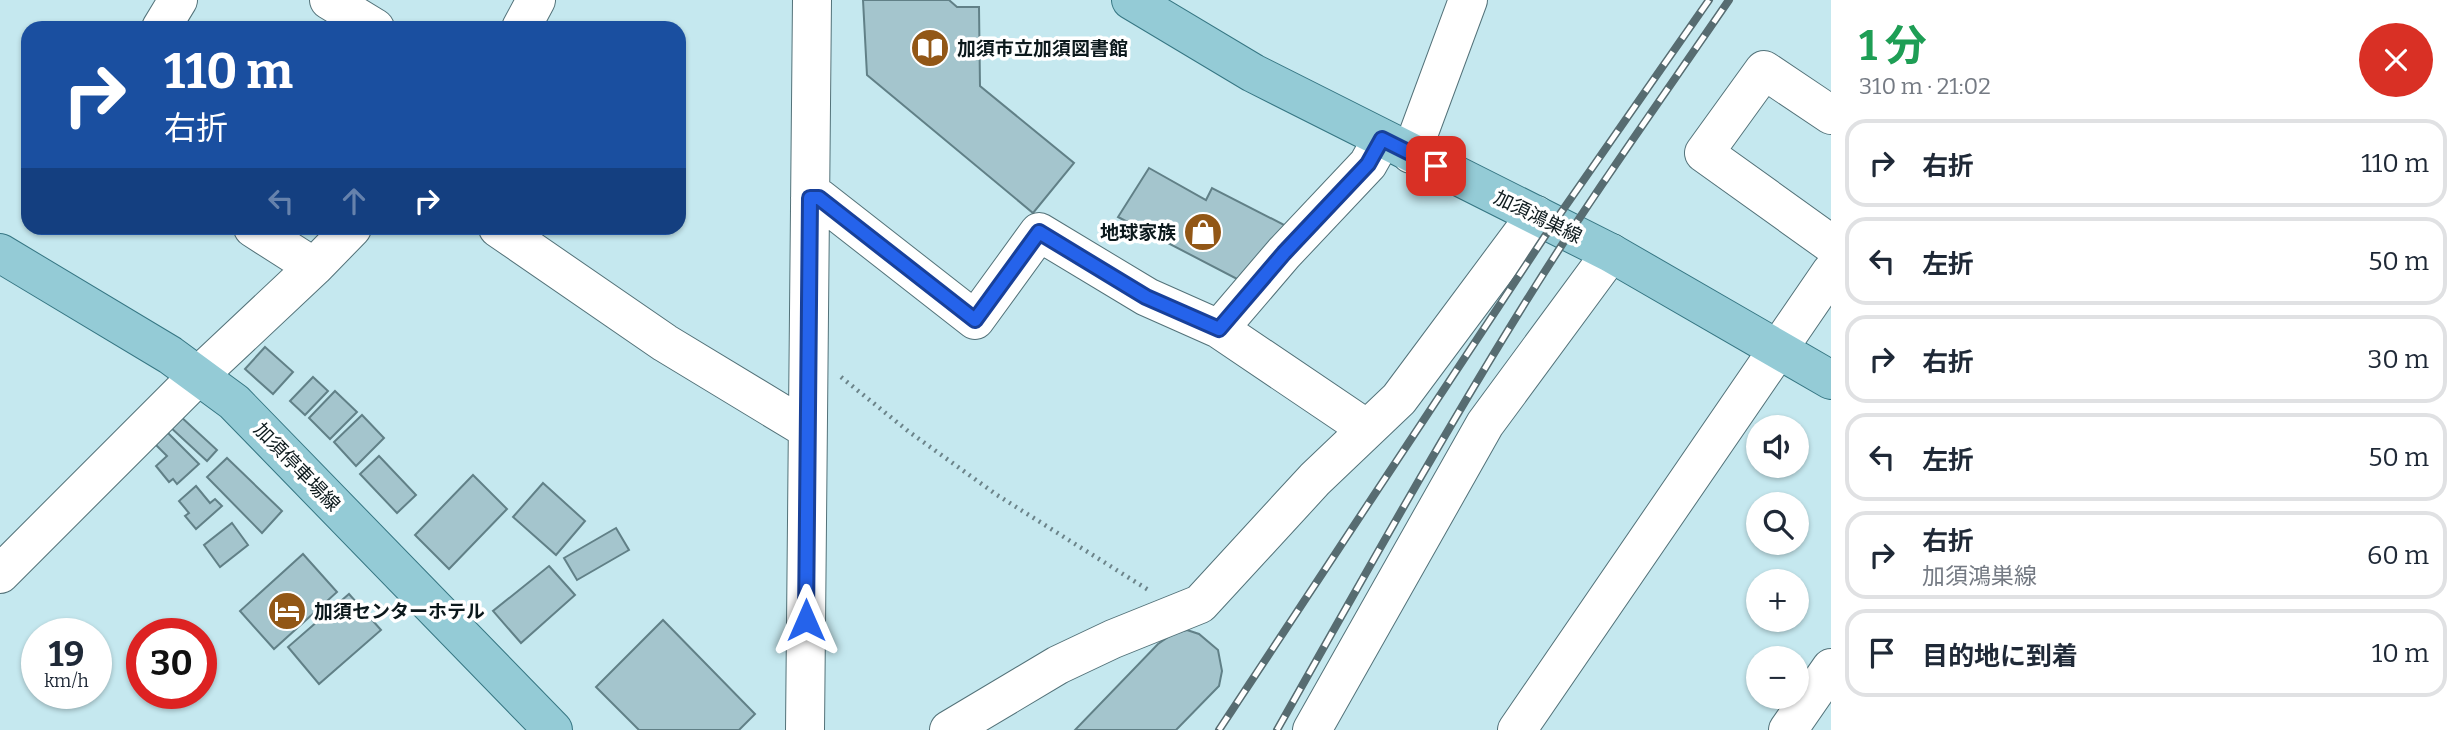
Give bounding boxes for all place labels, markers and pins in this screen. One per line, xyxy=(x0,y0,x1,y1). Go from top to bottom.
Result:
library icon: 加須市立加須図書館 xyxy=(909,27,951,69)
place label: 加須市立加須図書館 xyxy=(957,37,1128,60)
pin xyxy=(1406,136,1466,196)
shop icon: 地球家族 xyxy=(1182,211,1224,253)
place label: 地球家族 xyxy=(1100,221,1176,244)
hotel icon: 加須センターホテル xyxy=(266,590,308,632)
place label: 加須センターホテル xyxy=(314,600,485,623)

